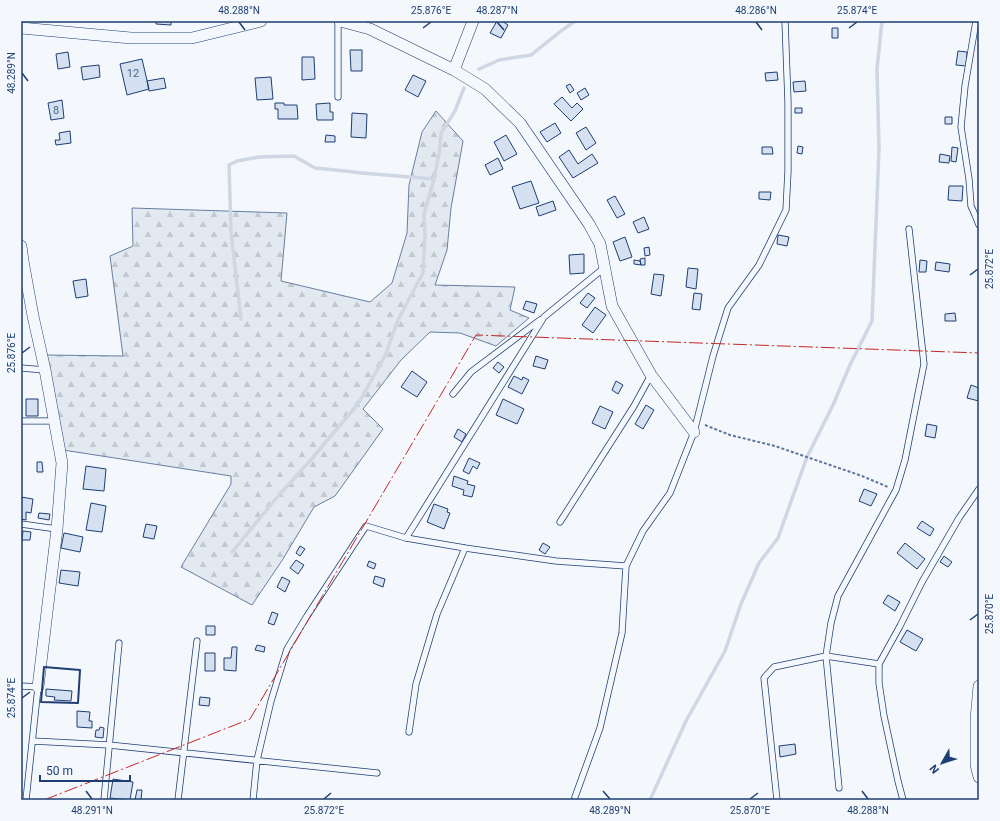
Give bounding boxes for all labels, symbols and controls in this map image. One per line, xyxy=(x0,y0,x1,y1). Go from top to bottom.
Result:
text: 48.288°N xyxy=(218,5,260,16)
text: 25.876°E xyxy=(411,5,451,16)
text: 48.287°N xyxy=(476,5,518,16)
text: 48.286°N xyxy=(735,5,777,16)
text: 25.874°E xyxy=(837,5,877,16)
text: 48.289°N xyxy=(6,52,17,94)
house number: 12 xyxy=(127,67,139,80)
house number: 8 xyxy=(53,104,59,117)
text: 25.872°E xyxy=(984,249,995,289)
text: 25.876°E xyxy=(6,333,17,373)
text: 25.870°E xyxy=(984,594,995,634)
text: 25.874°E xyxy=(6,678,17,718)
north arrow xyxy=(922,743,962,783)
scale bar xyxy=(40,757,130,783)
text: N xyxy=(927,762,942,776)
text: 50 m xyxy=(46,764,73,778)
text: 48.291°N xyxy=(71,805,113,816)
text: 25.872°E xyxy=(304,805,344,816)
text: 48.289°N xyxy=(589,805,631,816)
text: 25.870°E xyxy=(730,805,770,816)
text: 48.288°N xyxy=(847,805,889,816)

